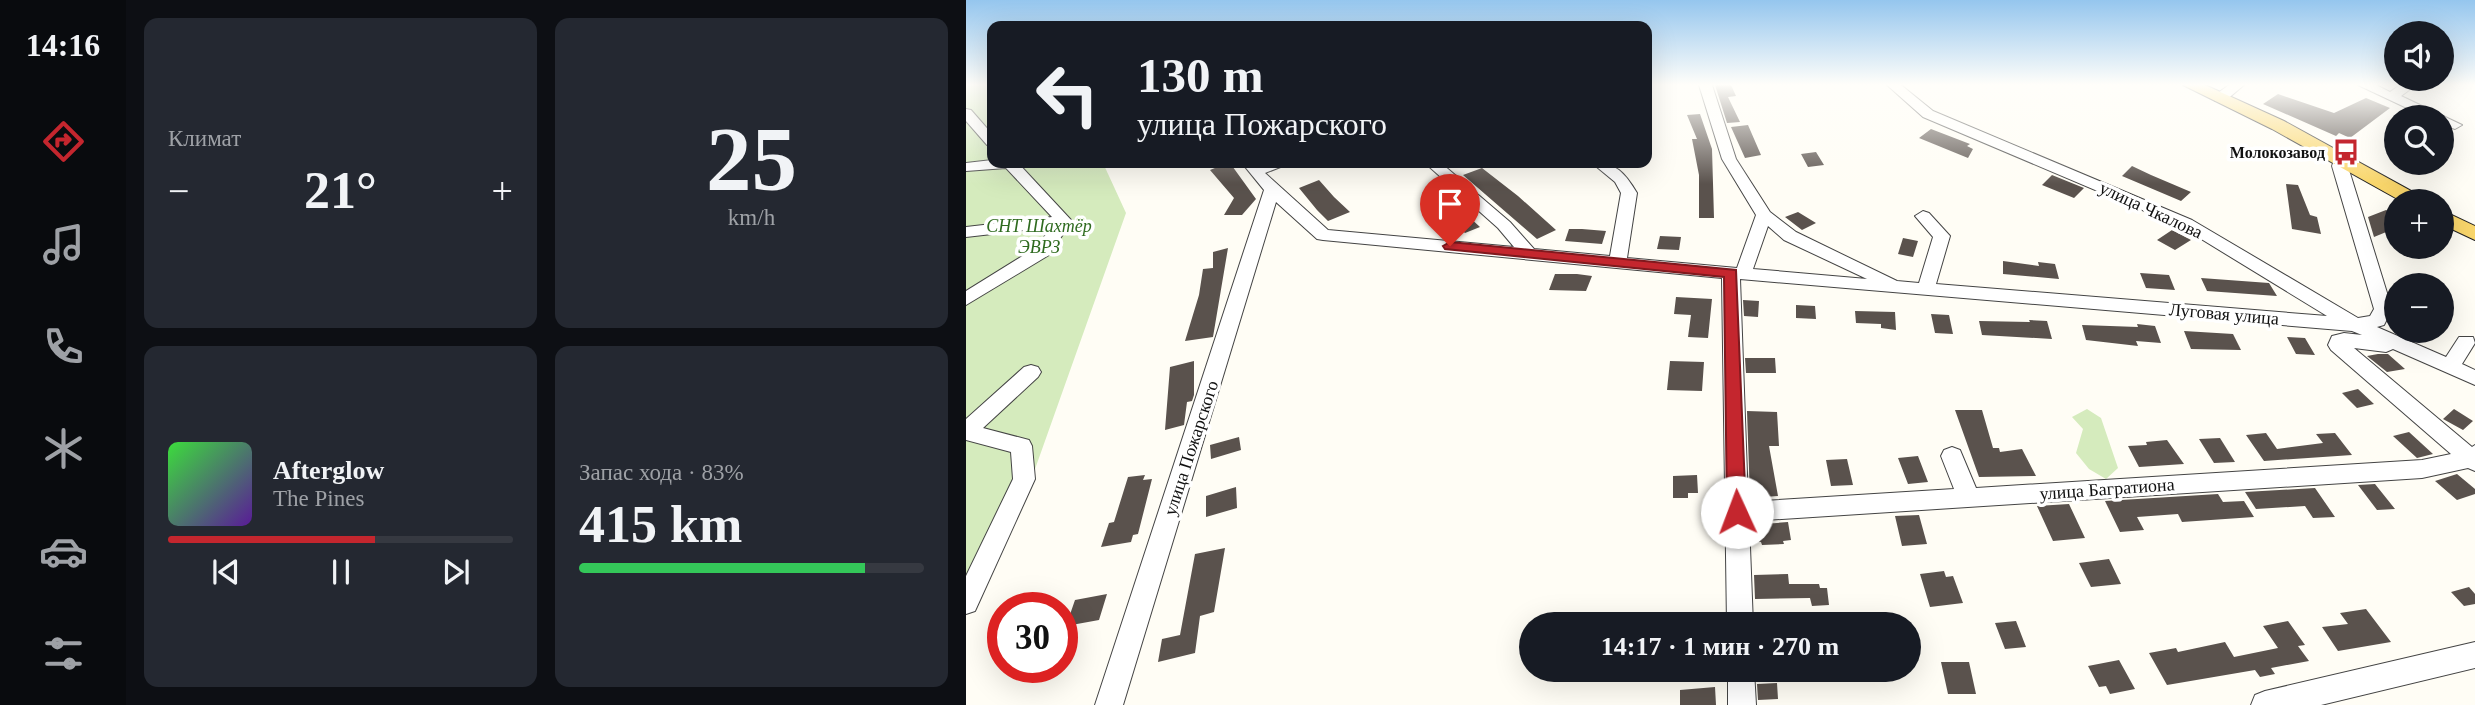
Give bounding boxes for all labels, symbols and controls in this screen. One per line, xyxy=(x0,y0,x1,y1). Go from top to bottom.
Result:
map controls xyxy=(2384,21,2454,343)
button: sound xyxy=(2384,21,2454,91)
text: 14:16 xyxy=(26,27,100,63)
text: 130 m xyxy=(1137,48,1264,103)
icon: left xyxy=(1022,49,1113,140)
button: search xyxy=(2384,105,2454,175)
text: улица Пожарского xyxy=(1137,106,1387,142)
text: 25 xyxy=(706,109,797,210)
icon: directions xyxy=(39,117,88,166)
text: Климат xyxy=(168,126,241,151)
bus stop icon: Молокозавод xyxy=(2331,137,2361,167)
place label: Молокозавод xyxy=(2230,144,2325,161)
text: 21° xyxy=(304,162,377,219)
text: − xyxy=(168,170,189,212)
text: + xyxy=(492,170,513,212)
pin xyxy=(1420,174,1480,246)
street label: улица Чкалова xyxy=(2096,177,2206,243)
icon: arrive xyxy=(1431,185,1469,223)
button: + xyxy=(2384,189,2454,259)
text: km/h xyxy=(728,205,775,230)
park label: СНТ Шахтёр ЭВРЗ xyxy=(986,216,1092,257)
icon: music xyxy=(39,220,88,269)
button: − xyxy=(2384,273,2454,343)
street label: Луговая улица xyxy=(2168,299,2280,329)
icon: phone xyxy=(39,322,88,371)
street label: улица Пожарского xyxy=(1160,378,1222,518)
icon: climate xyxy=(39,424,88,473)
text: Afterglow xyxy=(273,456,384,485)
text: Запас хода · 83% xyxy=(579,460,744,485)
street label: улица Багратиона xyxy=(2039,474,2175,504)
position arrow xyxy=(1700,475,1774,549)
text: The Pines xyxy=(273,486,364,511)
text: 415 km xyxy=(579,496,742,553)
icon: car xyxy=(39,527,88,576)
icon: previous xyxy=(207,553,245,591)
icon: pause xyxy=(322,553,360,591)
icon: next xyxy=(437,553,475,591)
speed limit sign: 30 xyxy=(987,592,1078,683)
icon: filters xyxy=(39,629,88,678)
text: 14:17 · 1 мин · 270 m xyxy=(1601,632,1839,661)

